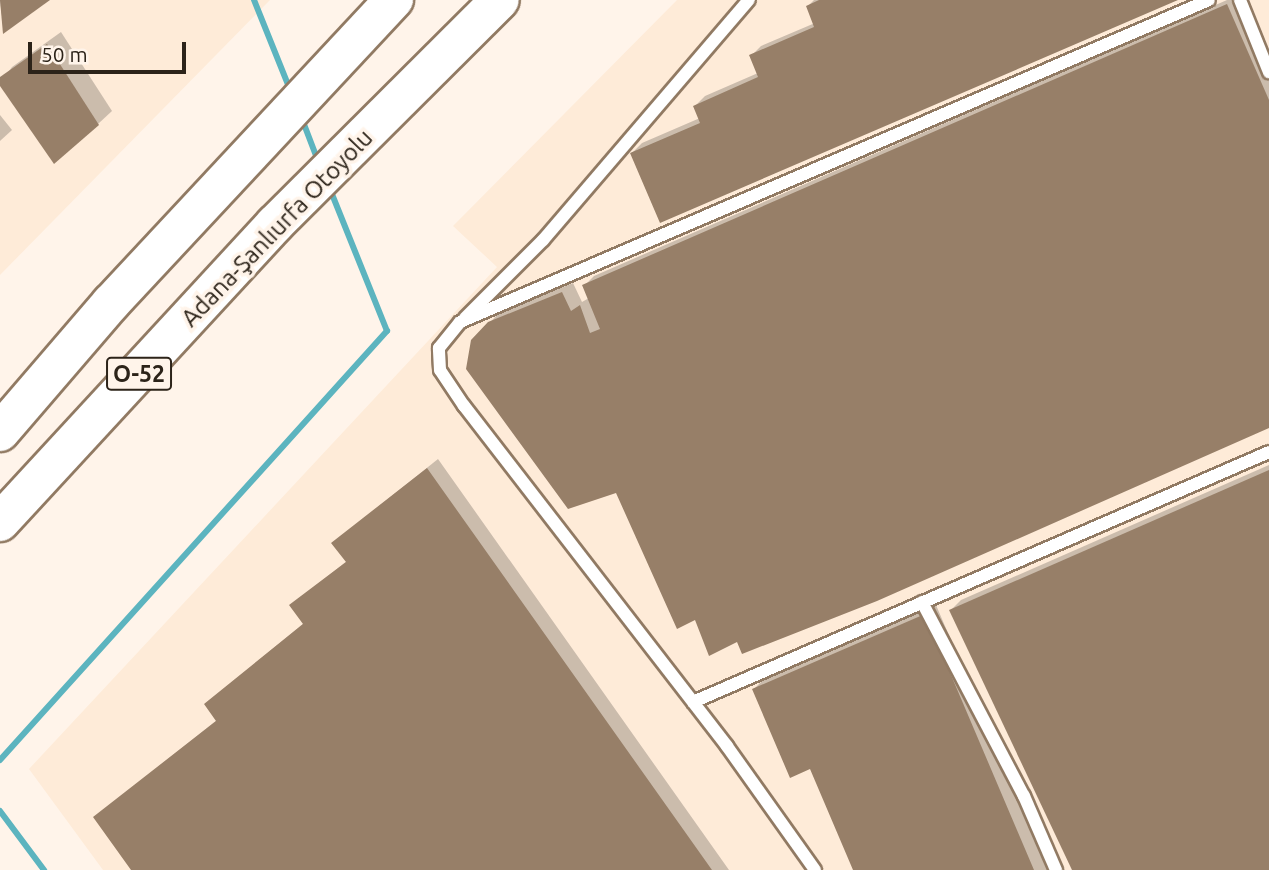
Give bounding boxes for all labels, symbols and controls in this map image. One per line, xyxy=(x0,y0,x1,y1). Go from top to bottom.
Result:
scale bar xyxy=(32,28,189,72)
text: 50 m xyxy=(41,42,88,66)
street label: Adana-Şanlıurfa Otoyolu xyxy=(175,123,379,333)
road number: O-52 xyxy=(106,354,172,394)

